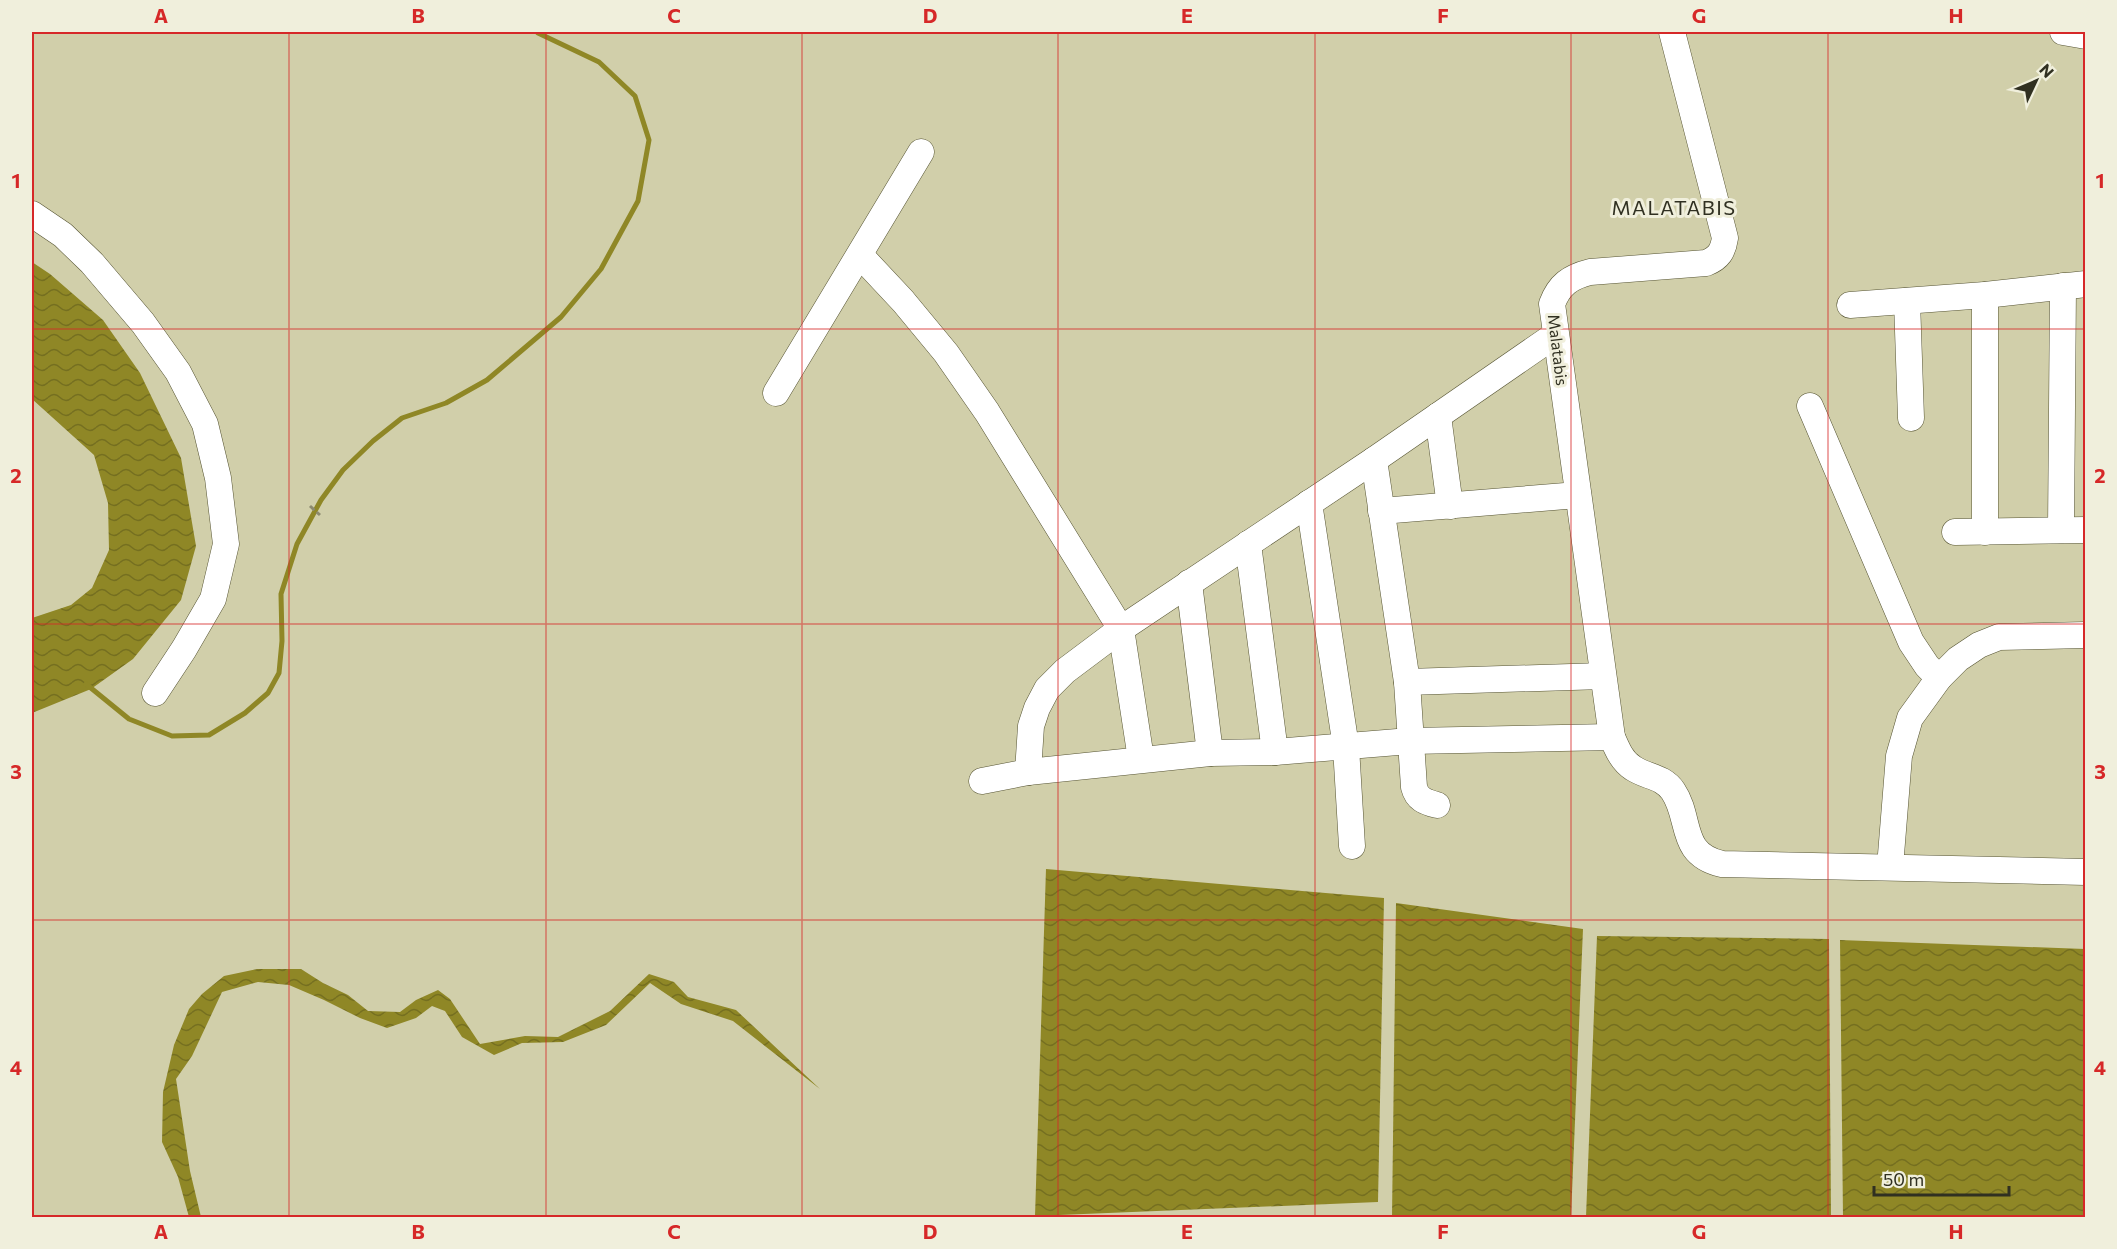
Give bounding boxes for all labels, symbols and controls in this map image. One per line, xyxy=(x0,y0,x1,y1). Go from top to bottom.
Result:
text: A xyxy=(154,3,168,27)
text: B xyxy=(411,3,425,27)
text: C xyxy=(667,3,681,27)
text: D xyxy=(923,3,937,27)
text: E xyxy=(1181,3,1193,27)
text: F xyxy=(1437,3,1449,27)
text: G xyxy=(1692,3,1706,27)
text: H xyxy=(1949,3,1964,27)
north arrow xyxy=(2006,51,2066,111)
text: N xyxy=(2036,59,2058,81)
text: 1 xyxy=(11,168,21,192)
text: 1 xyxy=(2095,168,2105,192)
district label: MALATABIS xyxy=(1611,195,1737,219)
street label: Malatabis xyxy=(1545,313,1572,387)
text: 2 xyxy=(10,463,22,487)
text: 2 xyxy=(2094,463,2106,487)
text: 3 xyxy=(10,759,22,783)
text: 3 xyxy=(2094,759,2106,783)
text: 4 xyxy=(10,1055,22,1079)
text: 4 xyxy=(2094,1055,2106,1079)
scale bar xyxy=(1874,1159,2009,1197)
text: 50 m xyxy=(1883,1168,1924,1190)
text: A xyxy=(154,1219,168,1243)
text: B xyxy=(411,1219,425,1243)
text: C xyxy=(667,1219,681,1243)
text: D xyxy=(923,1219,937,1243)
text: E xyxy=(1181,1219,1193,1243)
text: F xyxy=(1437,1219,1449,1243)
text: G xyxy=(1692,1219,1706,1243)
text: H xyxy=(1949,1219,1964,1243)

